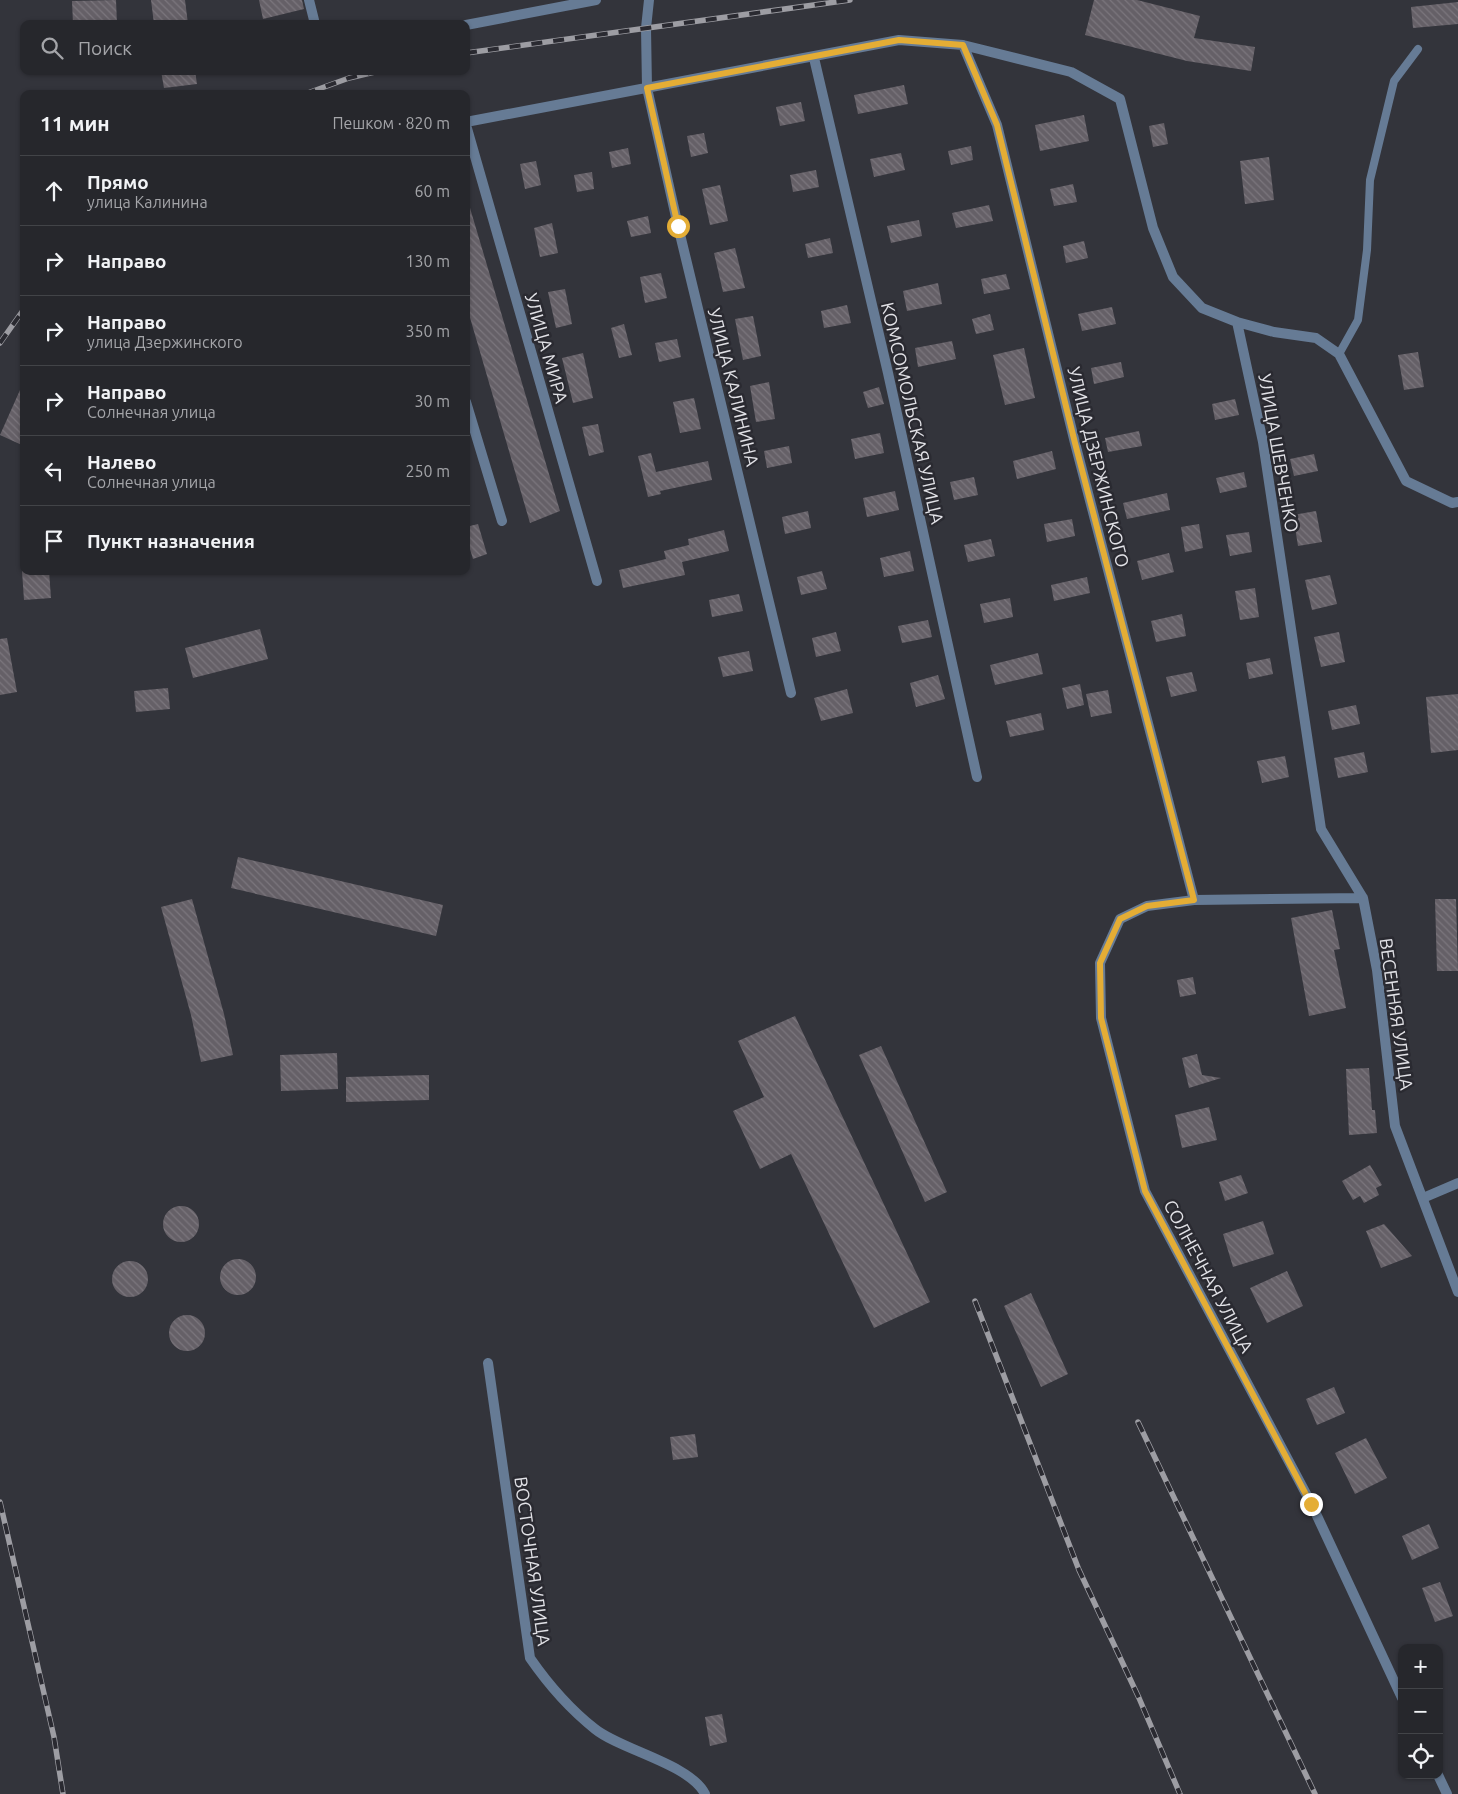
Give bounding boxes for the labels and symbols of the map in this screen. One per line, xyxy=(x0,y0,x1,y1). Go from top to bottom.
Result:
route start xyxy=(667,215,690,238)
street label: УЛИЦА МИРА xyxy=(522,291,572,406)
street label: КОМСОМОЛЬСКАЯ УЛИЦА xyxy=(878,300,948,526)
street label: УЛИЦА КАЛИНИНА xyxy=(705,306,763,468)
street label: УЛИЦА ДЗЕРЖИНСКОГО xyxy=(1064,365,1134,569)
street label: УЛИЦА ШЕВЧЕНКО xyxy=(1255,372,1303,534)
street label: ВЕСЕННЯЯ УЛИЦА xyxy=(1376,937,1418,1092)
street label: СОЛНЕЧНАЯ УЛИЦА xyxy=(1160,1196,1258,1356)
street label: ВОСТОЧНАЯ УЛИЦА xyxy=(511,1475,555,1647)
route end xyxy=(1300,1493,1323,1516)

